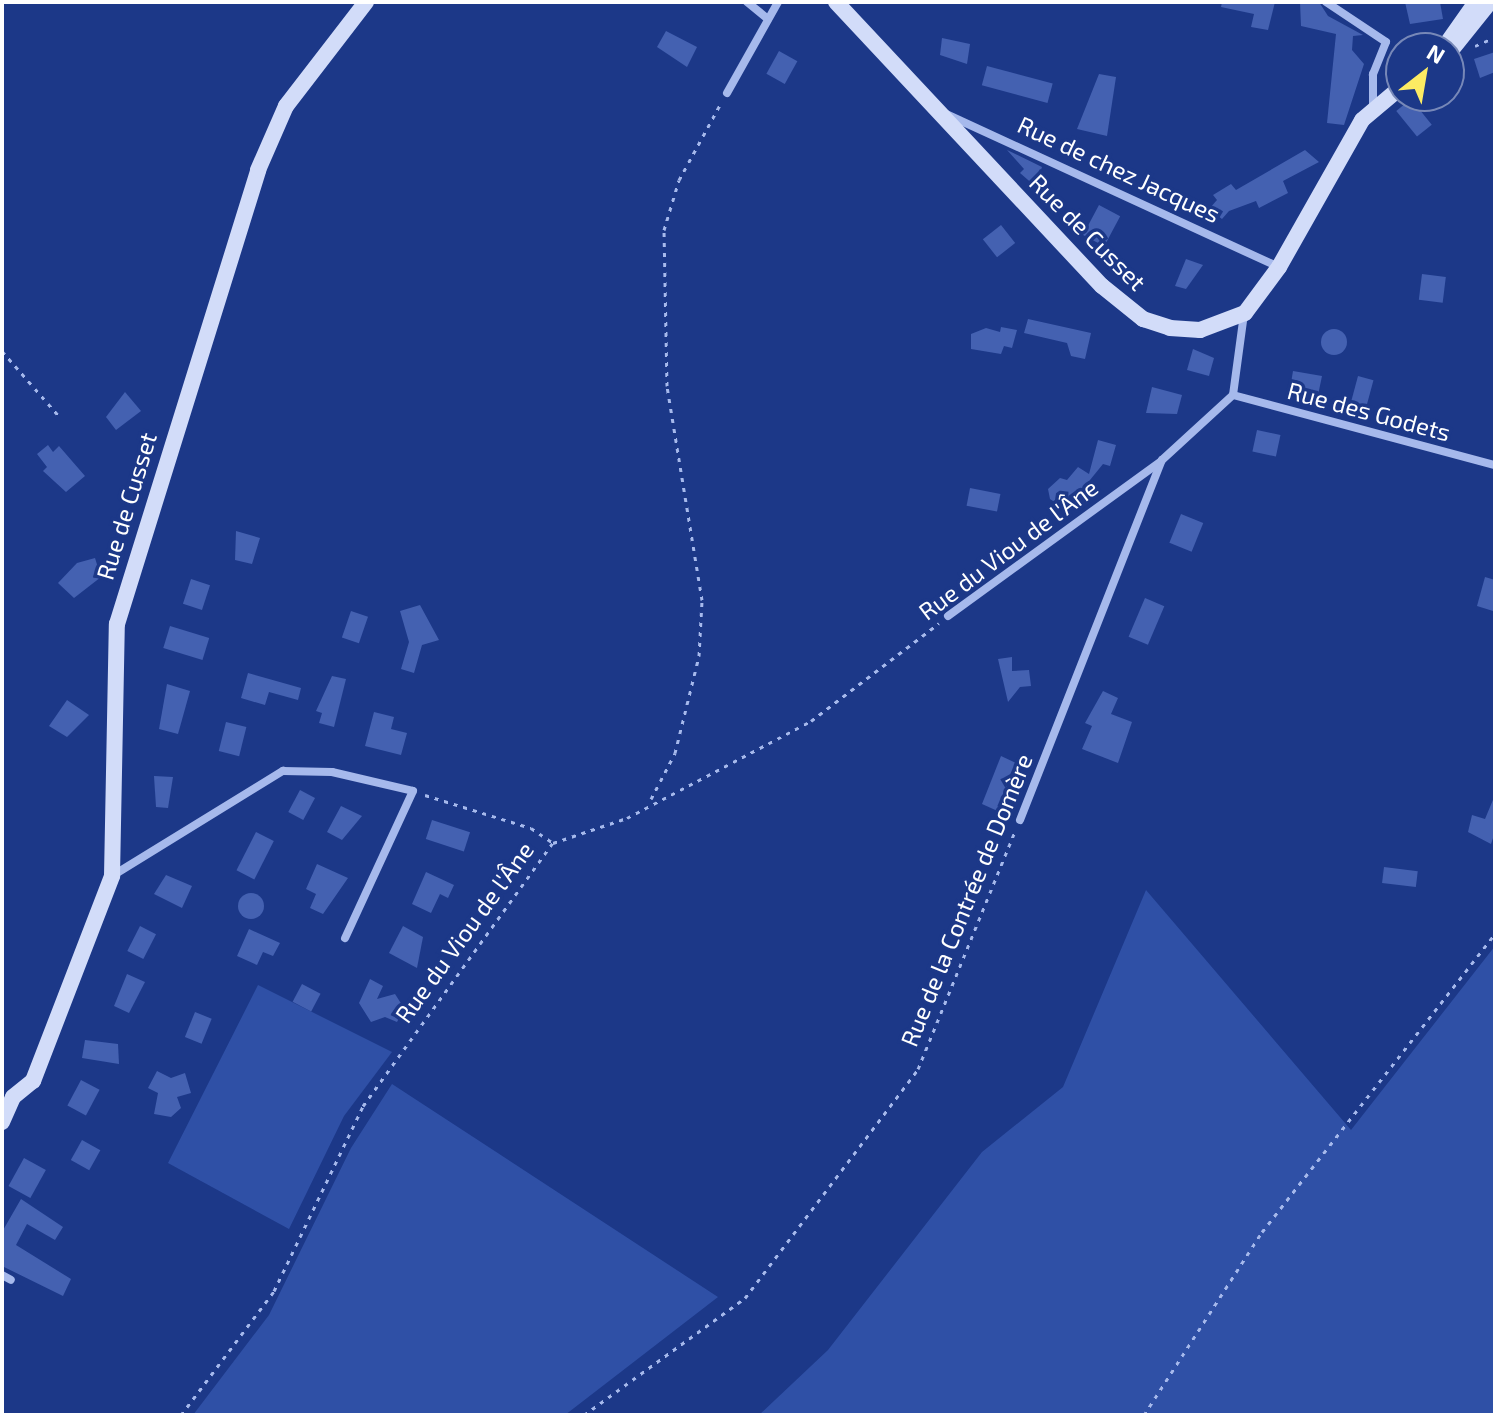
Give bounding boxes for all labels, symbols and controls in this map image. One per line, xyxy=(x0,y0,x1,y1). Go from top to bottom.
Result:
north arrow xyxy=(1385,32,1465,112)
text: N xyxy=(1423,38,1450,68)
street label: Rue de chez Jacques xyxy=(1013,109,1225,229)
street label: Rue de Cusset xyxy=(1024,168,1152,296)
street label: Rue des Godets xyxy=(1284,375,1454,447)
street label: Rue de Cusset xyxy=(90,429,162,583)
street label: Rue du Viou de l'Âne xyxy=(913,472,1103,626)
street label: Rue de la Contrée de Domère xyxy=(894,750,1038,1050)
street label: Rue du Viou de l'Âne xyxy=(388,836,540,1028)

